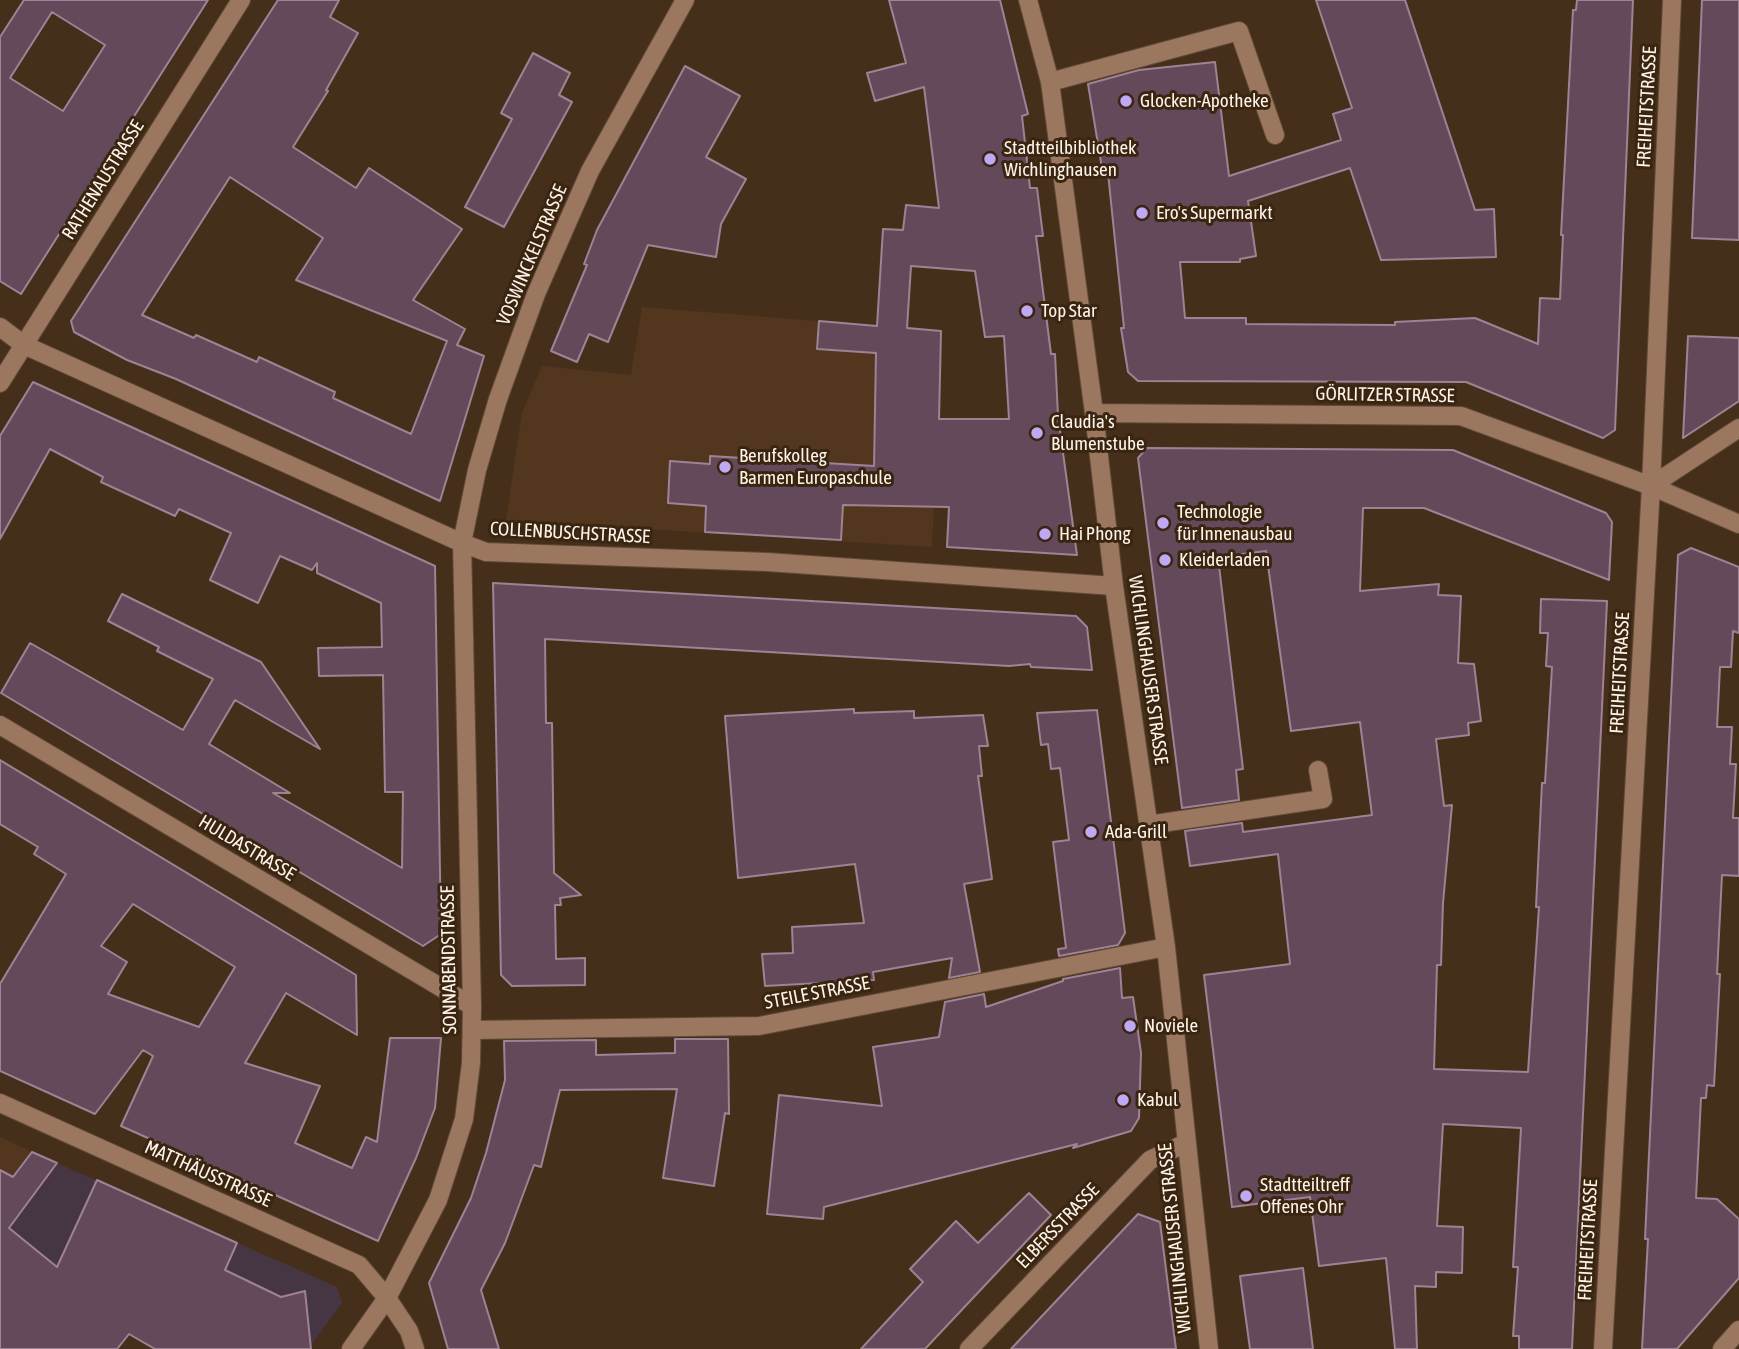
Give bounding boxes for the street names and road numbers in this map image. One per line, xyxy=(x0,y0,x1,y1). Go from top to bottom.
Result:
street label: FREIHEITSTRASSE xyxy=(1632,46,1662,168)
street label: RATHENAUSTRASSE xyxy=(57,116,149,244)
street label: VOSWINCKELSTRASSE xyxy=(492,181,572,329)
street label: GÖRLITZER STRASSE xyxy=(1315,382,1455,408)
street label: COLLENBUSCHSTRASSE xyxy=(489,517,651,549)
street label: WICHLINGHAUSER STRASSE xyxy=(1123,574,1173,766)
street label: FREIHEITSTRASSE xyxy=(1605,612,1635,734)
street label: HULDASTRASSE xyxy=(195,810,299,886)
street label: SONNABENDSTRASSE xyxy=(436,885,462,1035)
street label: STEILE STRASSE xyxy=(763,972,871,1014)
street label: MATTHÄUSSTRASSE xyxy=(141,1136,275,1212)
street label: WICHLINGHAUSER STRASSE xyxy=(1154,1142,1196,1334)
street label: ELBERSSTRASSE xyxy=(1012,1179,1104,1273)
street label: FREIHEITSTRASSE xyxy=(1573,1179,1603,1301)

